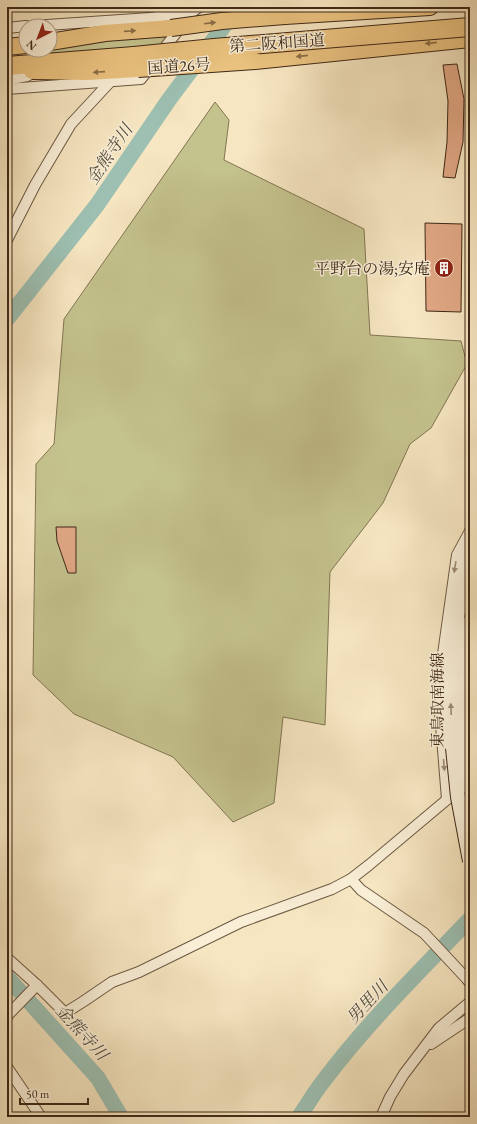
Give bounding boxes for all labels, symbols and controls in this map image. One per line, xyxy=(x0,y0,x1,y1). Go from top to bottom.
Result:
north arrow xyxy=(18,18,58,58)
one-way arrow xyxy=(204,20,216,26)
one-way arrow xyxy=(124,28,136,35)
street label: 第二阪和国道 xyxy=(228,29,326,57)
text: N xyxy=(23,37,39,54)
one-way arrow xyxy=(425,40,437,46)
street label: 国道26号 xyxy=(147,53,211,79)
one-way arrow xyxy=(296,53,308,59)
one-way arrow xyxy=(93,68,105,75)
water label: 金熊寺川 xyxy=(81,118,138,188)
building icon: 平野台の湯;安庵 xyxy=(433,257,455,279)
place label: 平野台の湯;安庵 xyxy=(314,258,430,279)
one-way arrow xyxy=(452,560,458,573)
street label: 東鳥取南海線 xyxy=(427,652,448,748)
one-way arrow xyxy=(448,703,455,715)
one-way arrow xyxy=(441,759,447,771)
water label: 男里川 xyxy=(342,974,394,1028)
water label: 金熊寺川 xyxy=(51,999,114,1066)
scale bar xyxy=(20,1080,88,1106)
text: 50 m xyxy=(26,1086,50,1102)

